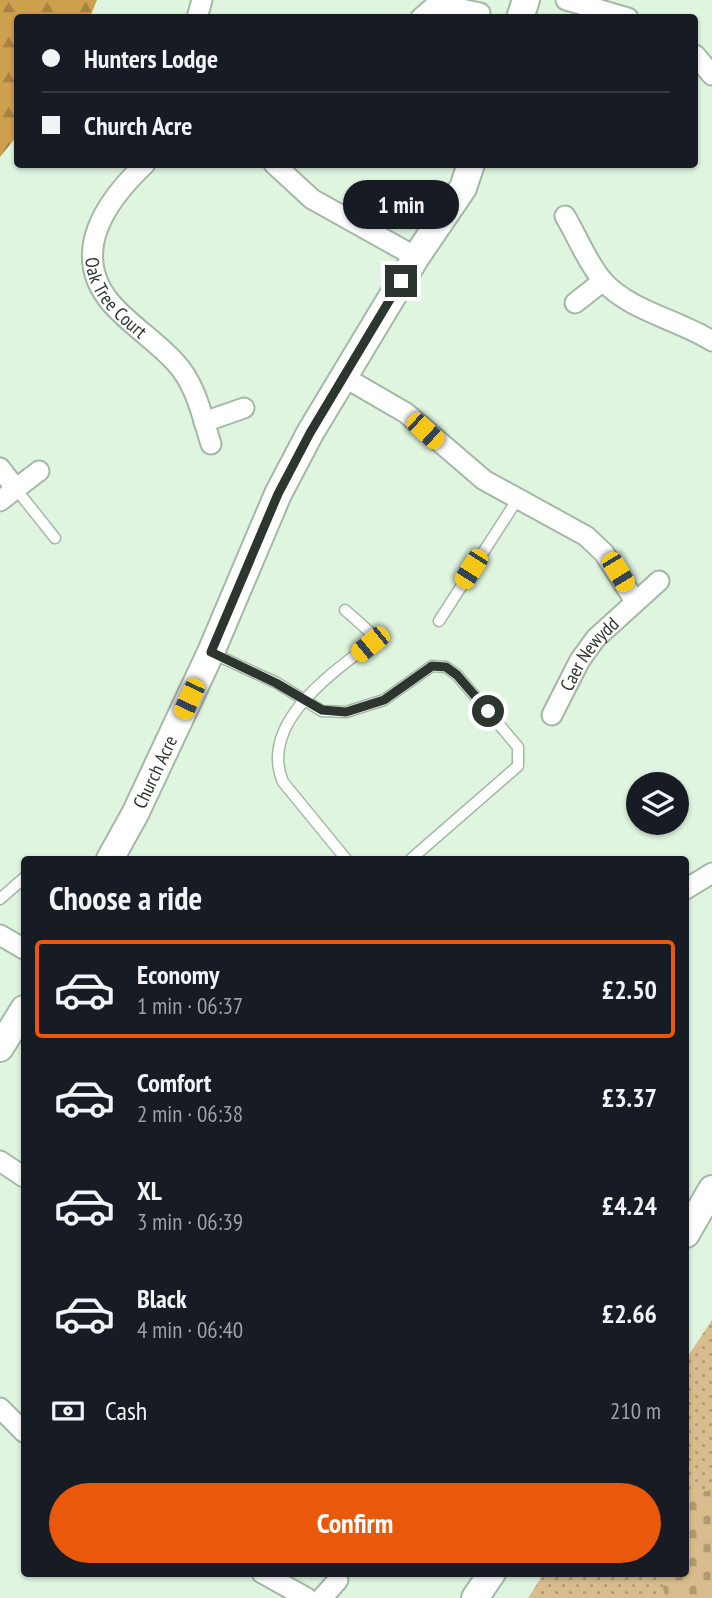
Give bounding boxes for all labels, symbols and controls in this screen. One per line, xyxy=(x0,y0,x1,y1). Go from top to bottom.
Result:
text: Hunters Lodge xyxy=(84,42,218,75)
text: Church Acre xyxy=(84,109,192,142)
callout: 1 min xyxy=(343,180,459,229)
text: 1 min xyxy=(378,190,424,219)
street label: Oak Tree Court xyxy=(80,256,153,344)
route end xyxy=(385,265,417,297)
car xyxy=(403,409,448,453)
car xyxy=(451,546,492,592)
car xyxy=(599,549,638,595)
street label: Caer Newydd xyxy=(554,612,623,695)
car xyxy=(348,623,393,665)
car xyxy=(171,676,208,722)
route start xyxy=(472,695,504,727)
street label: Church Acre xyxy=(127,731,182,812)
map controls xyxy=(626,772,689,835)
button: layers xyxy=(626,772,689,835)
text: Choose a ride xyxy=(49,877,202,919)
icon: car xyxy=(53,958,116,1021)
text: Economy xyxy=(137,958,219,991)
text: £2.50 xyxy=(602,973,657,1006)
text: 1 min · 06:37 xyxy=(137,991,243,1020)
icon: car xyxy=(53,1066,116,1129)
text: Comfort xyxy=(137,1066,211,1099)
text: £3.37 xyxy=(602,1081,657,1114)
text: 2 min · 06:38 xyxy=(137,1099,243,1128)
icon: car xyxy=(53,1174,116,1237)
text: XL xyxy=(137,1174,162,1207)
text: £4.24 xyxy=(602,1189,657,1222)
text: 3 min · 06:39 xyxy=(137,1207,243,1236)
icon: car xyxy=(53,1282,116,1345)
text: Black xyxy=(137,1282,187,1315)
text: £2.66 xyxy=(602,1297,657,1330)
text: 4 min · 06:40 xyxy=(137,1315,243,1344)
icon: cash xyxy=(49,1392,87,1430)
text: Cash xyxy=(105,1394,147,1427)
text: 210 m xyxy=(610,1396,661,1425)
button: Confirm xyxy=(49,1483,661,1563)

